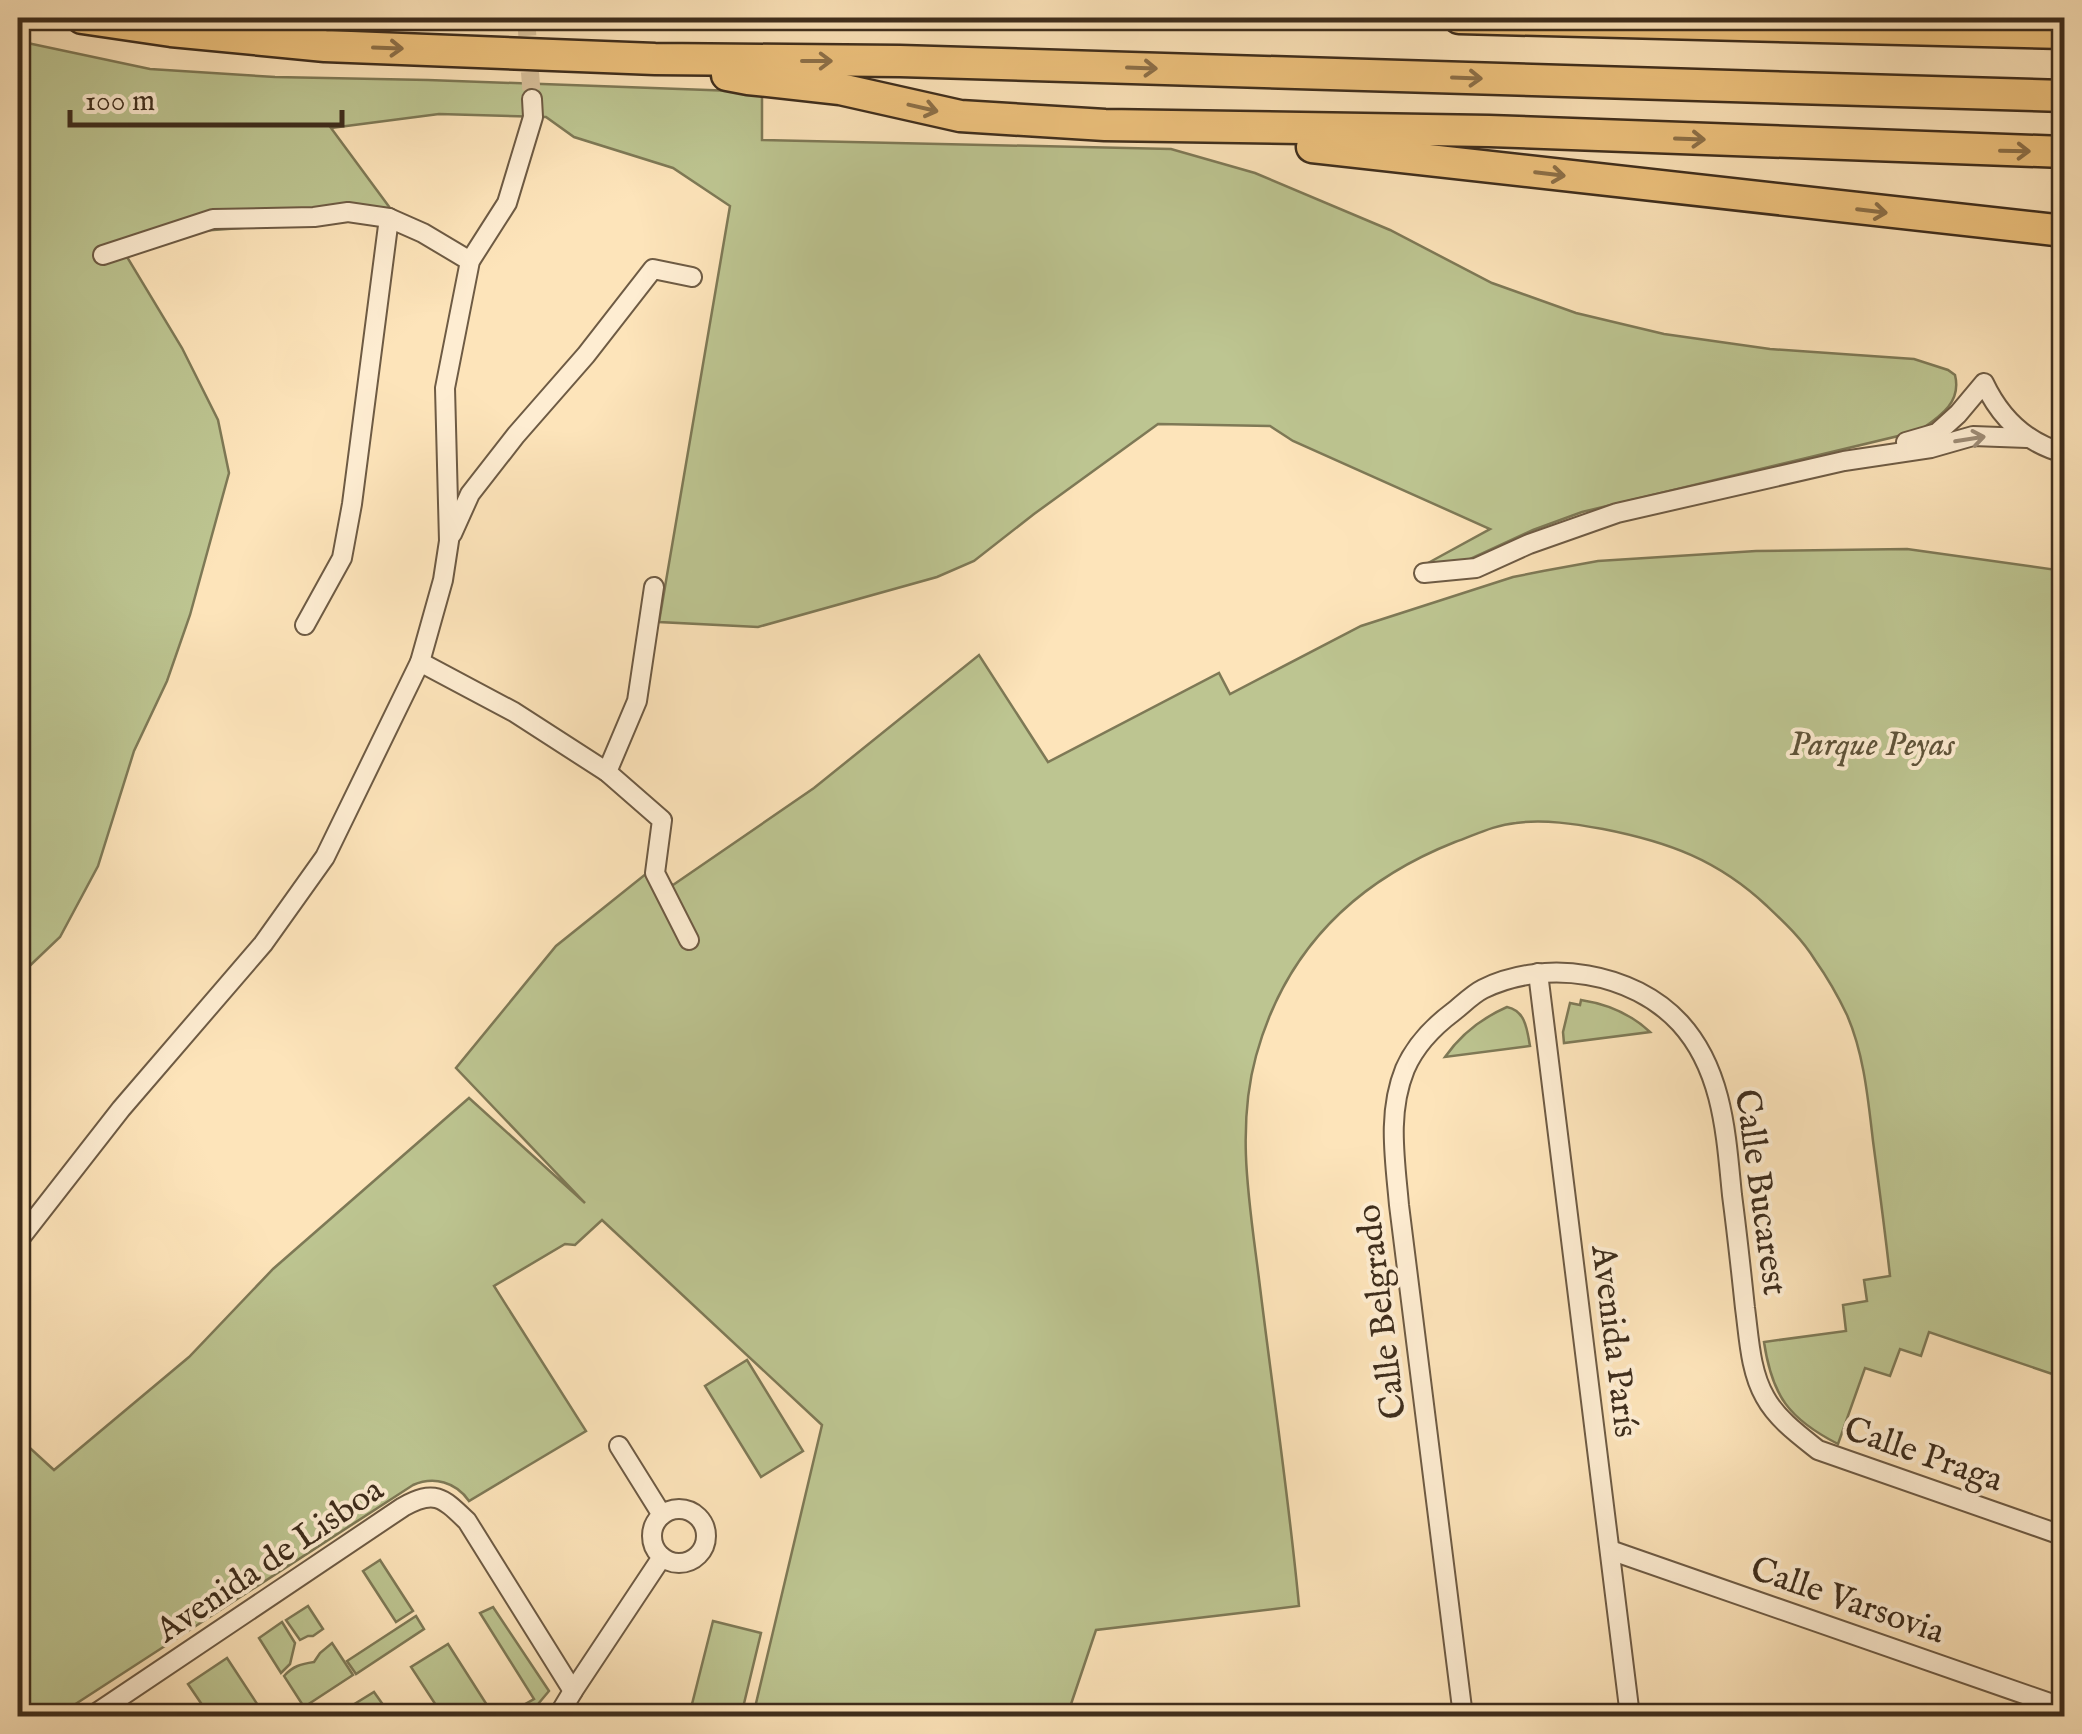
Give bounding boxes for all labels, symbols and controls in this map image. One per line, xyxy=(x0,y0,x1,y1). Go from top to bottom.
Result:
one-way arrow xyxy=(371,39,403,58)
one-way arrow xyxy=(800,52,833,70)
one-way arrow xyxy=(1126,59,1158,78)
scale bar xyxy=(70,65,342,127)
one-way arrow xyxy=(1451,68,1483,87)
text: 100 m xyxy=(85,83,155,121)
one-way arrow xyxy=(906,100,938,118)
one-way arrow xyxy=(1674,129,1706,148)
one-way arrow xyxy=(1999,141,2031,160)
one-way arrow xyxy=(1533,165,1565,184)
one-way arrow xyxy=(1856,202,1888,221)
one-way arrow xyxy=(1953,429,1986,447)
park label: Parque Peyas xyxy=(1789,723,1956,768)
street label: Calle Bucarest xyxy=(1723,1086,1796,1298)
street label: Calle Belgrado xyxy=(1347,1202,1418,1422)
street label: Avenida París xyxy=(1579,1242,1648,1440)
street label: Calle Praga xyxy=(1838,1407,2009,1504)
street label: Avenida de Lisboa xyxy=(147,1468,394,1654)
street label: Calle Varsovia xyxy=(1744,1547,1951,1656)

